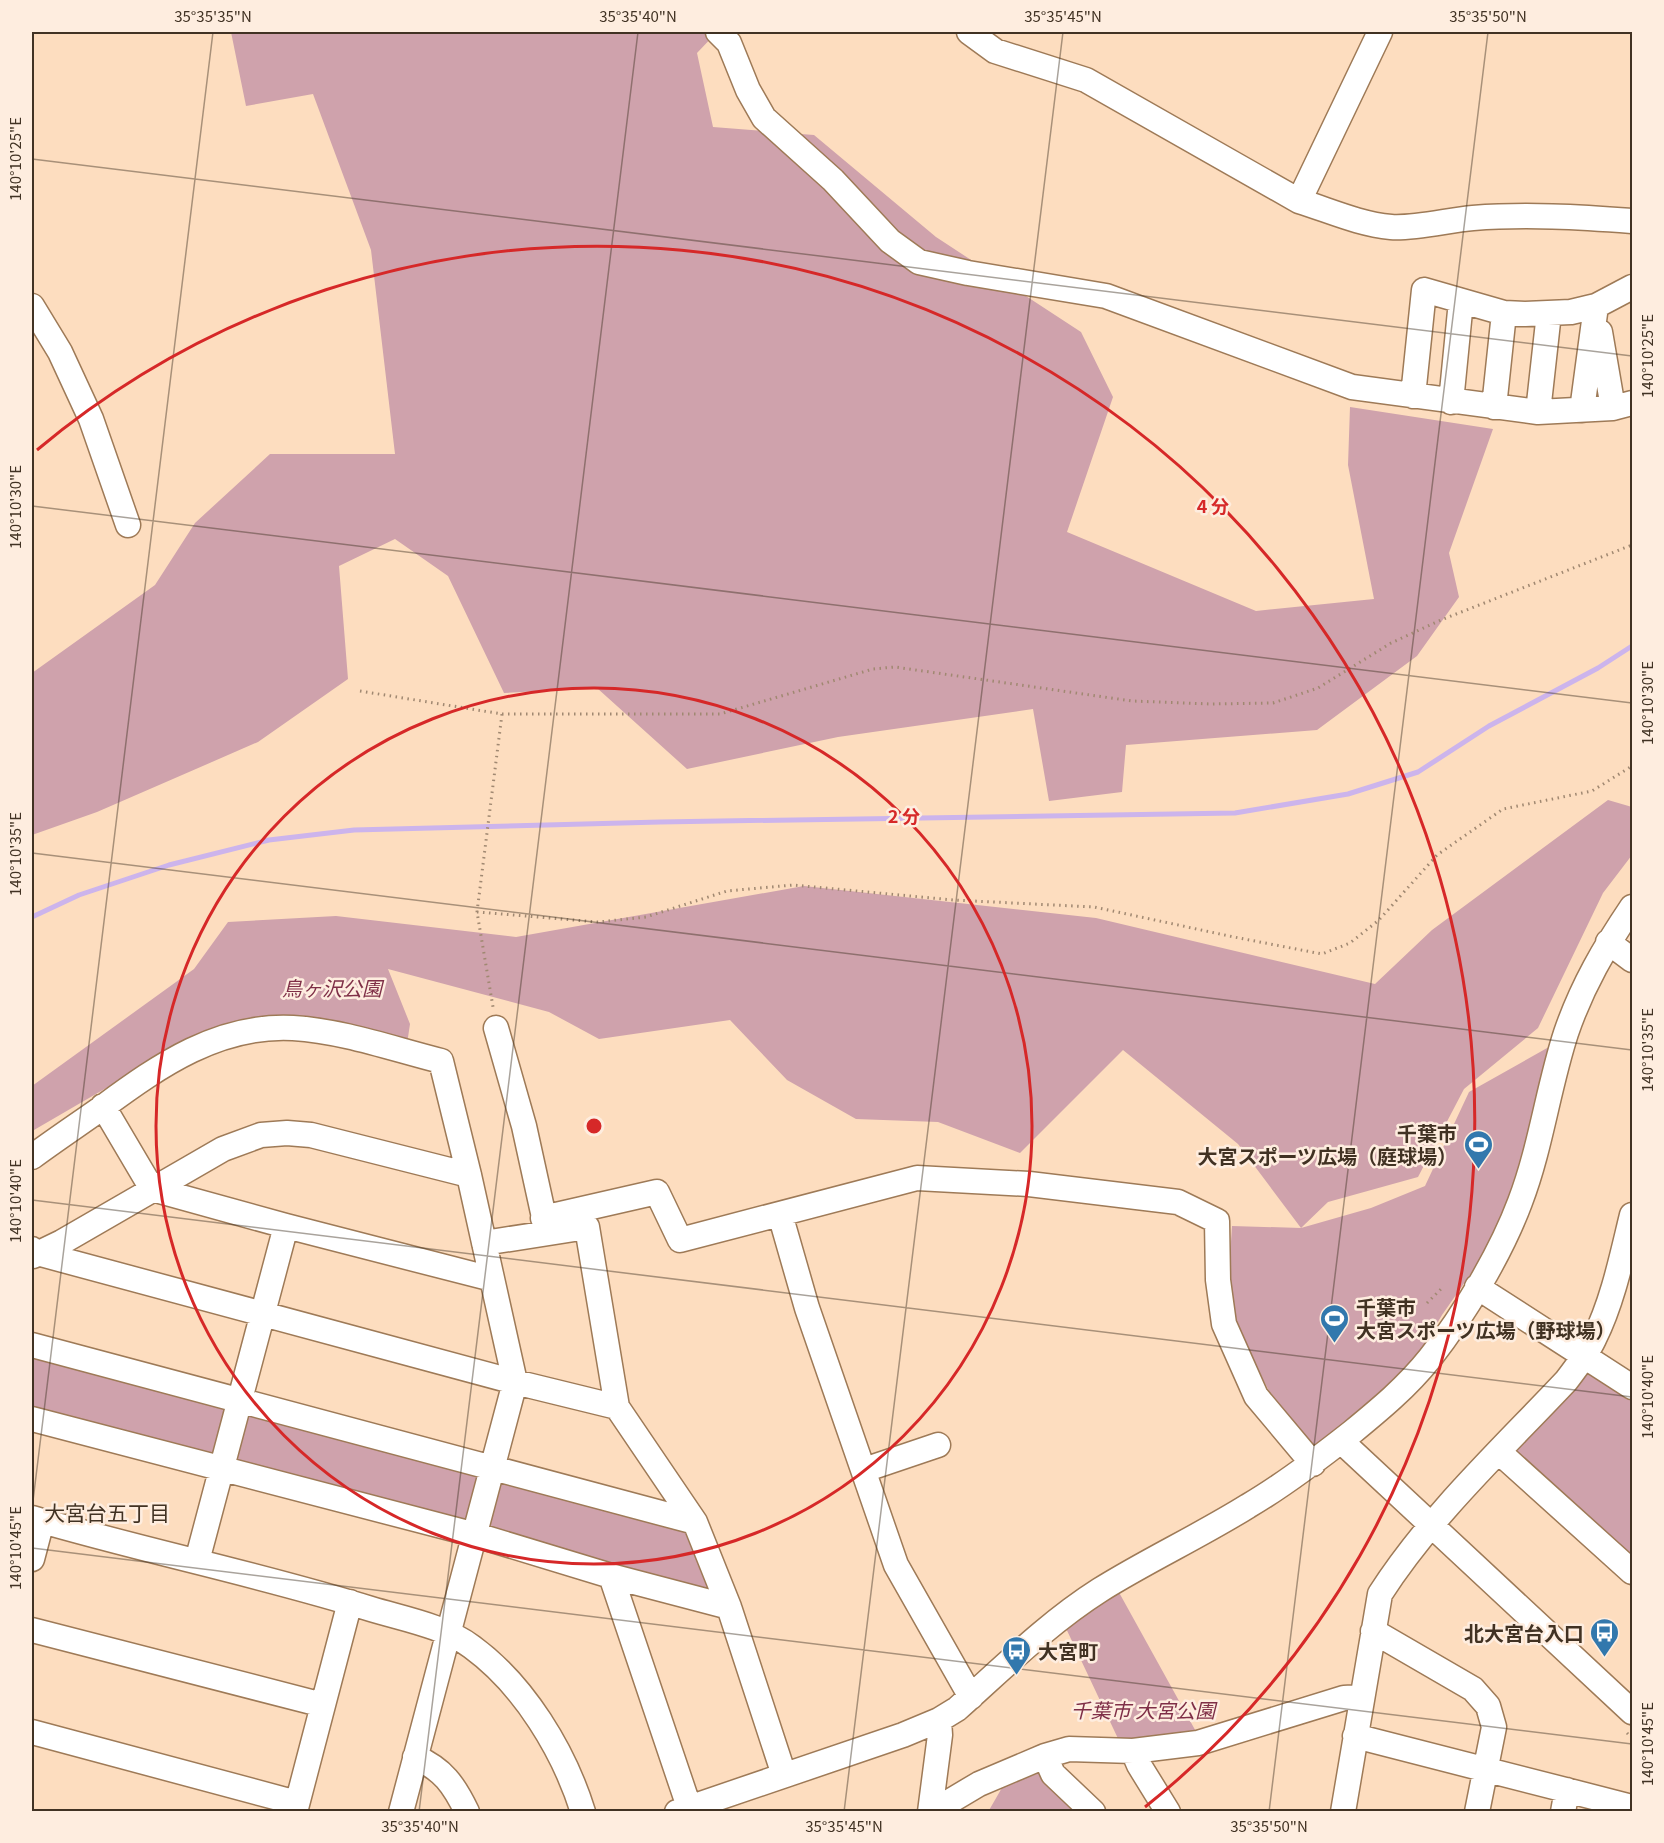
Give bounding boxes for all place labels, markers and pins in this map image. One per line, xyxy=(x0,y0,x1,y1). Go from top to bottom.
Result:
centre of rings xyxy=(584,1116,604,1136)
place label: 千葉市 大宮スポーツ広場（庭球場） xyxy=(1197,1118,1457,1170)
sports icon: 千葉市 大宮スポーツ広場（庭球場） xyxy=(1462,1128,1494,1170)
place label: 千葉市 大宮スポーツ広場（野球場） xyxy=(1356,1292,1616,1344)
sports icon: 千葉市 大宮スポーツ広場（野球場） xyxy=(1319,1302,1351,1344)
bus stop icon: 北大宮台入口 xyxy=(1589,1616,1621,1658)
place label: 北大宮台入口 xyxy=(1464,1618,1584,1647)
bus stop icon: 大宮町 xyxy=(1001,1634,1033,1676)
place label: 大宮町 xyxy=(1038,1636,1098,1665)

